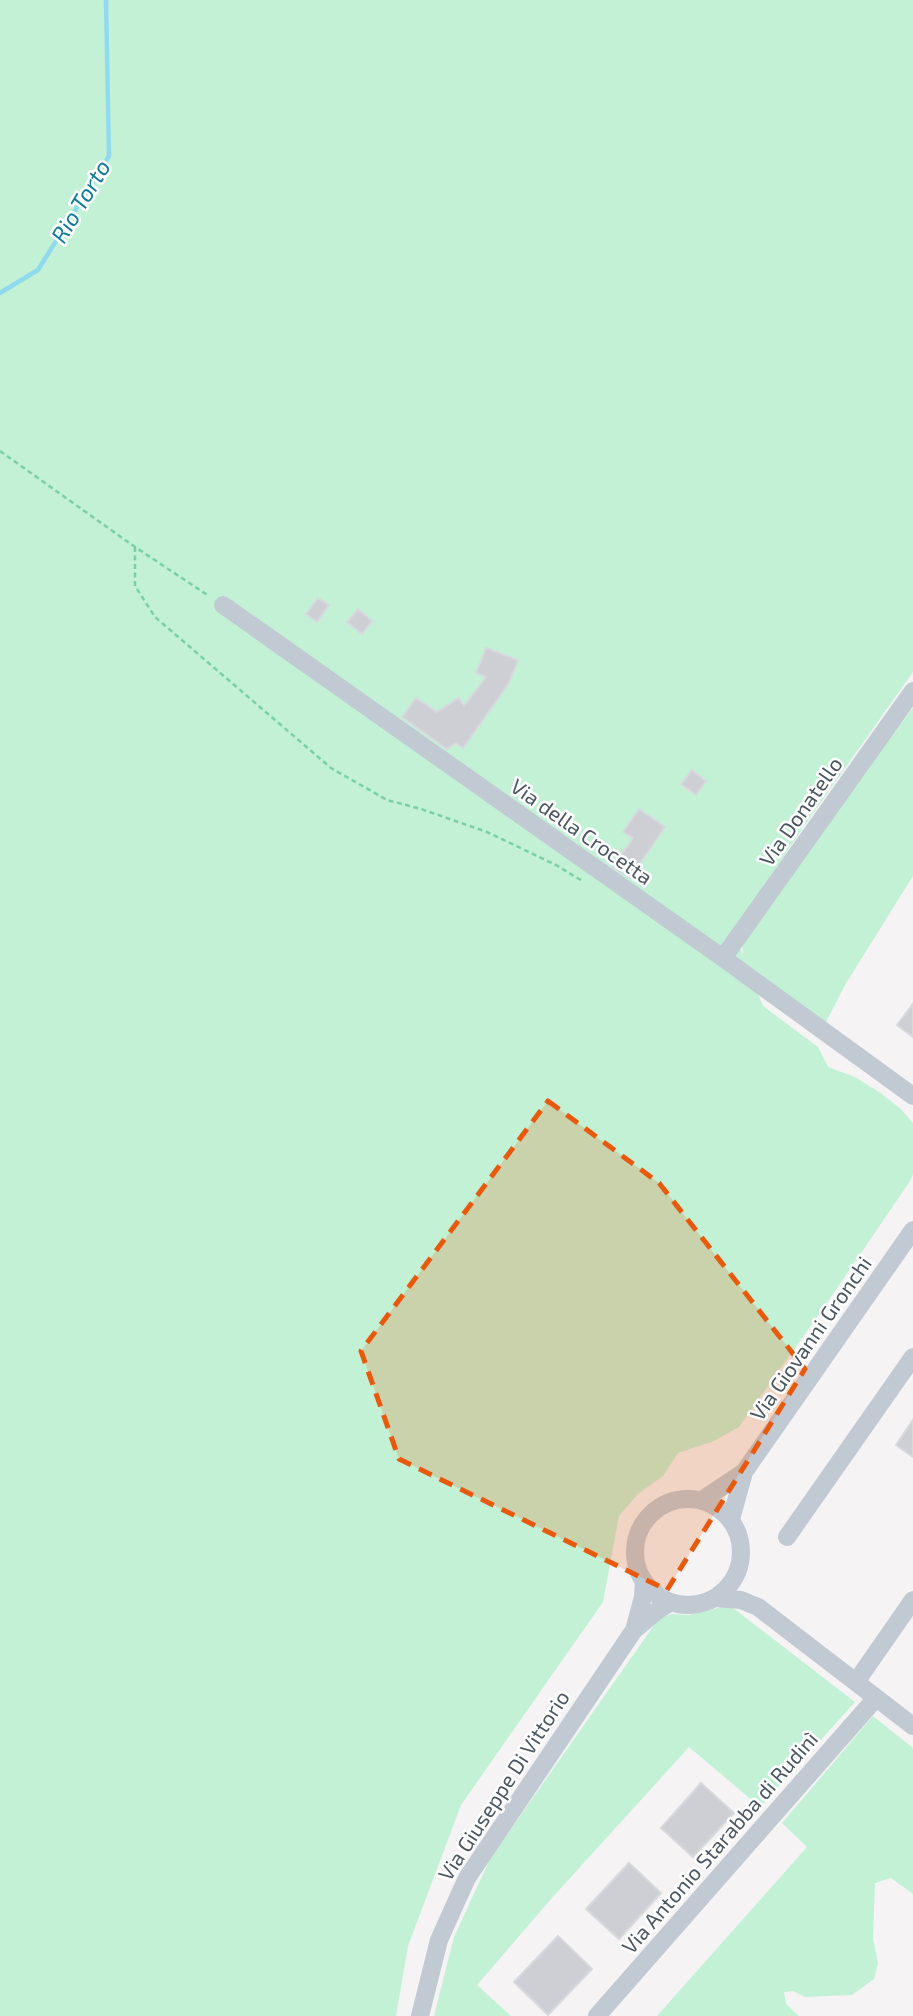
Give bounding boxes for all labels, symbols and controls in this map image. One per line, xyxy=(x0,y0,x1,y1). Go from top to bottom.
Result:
water label: Rio Torto xyxy=(44,154,116,248)
street label: Via Donatello xyxy=(753,752,847,870)
street label: Via della Crocetta xyxy=(506,773,658,889)
street label: Via Giovanni Gronchi xyxy=(744,1251,876,1425)
street label: Via Giuseppe Di Vittorio xyxy=(432,1685,574,1885)
street label: Via Antonio Starabba di Rudinì xyxy=(616,1726,822,1958)

